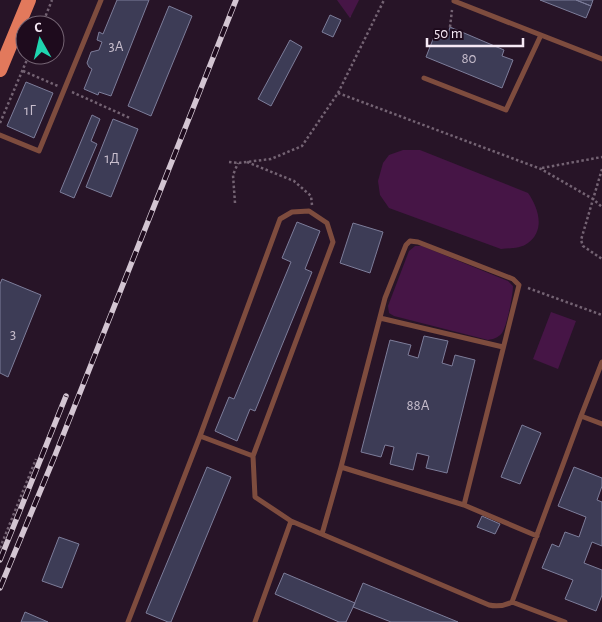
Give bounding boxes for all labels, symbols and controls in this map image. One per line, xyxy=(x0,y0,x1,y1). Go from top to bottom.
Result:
north arrow xyxy=(15,15,65,65)
scale bar xyxy=(427,15,523,47)
text: С xyxy=(34,21,43,36)
text: 50 m xyxy=(434,26,463,41)
house number: 3А xyxy=(108,39,124,54)
house number: 80 xyxy=(461,51,477,66)
house number: 1Г xyxy=(24,103,36,118)
house number: 1Д xyxy=(105,151,120,166)
house number: 3 xyxy=(10,327,16,342)
house number: 88А xyxy=(406,398,430,413)

